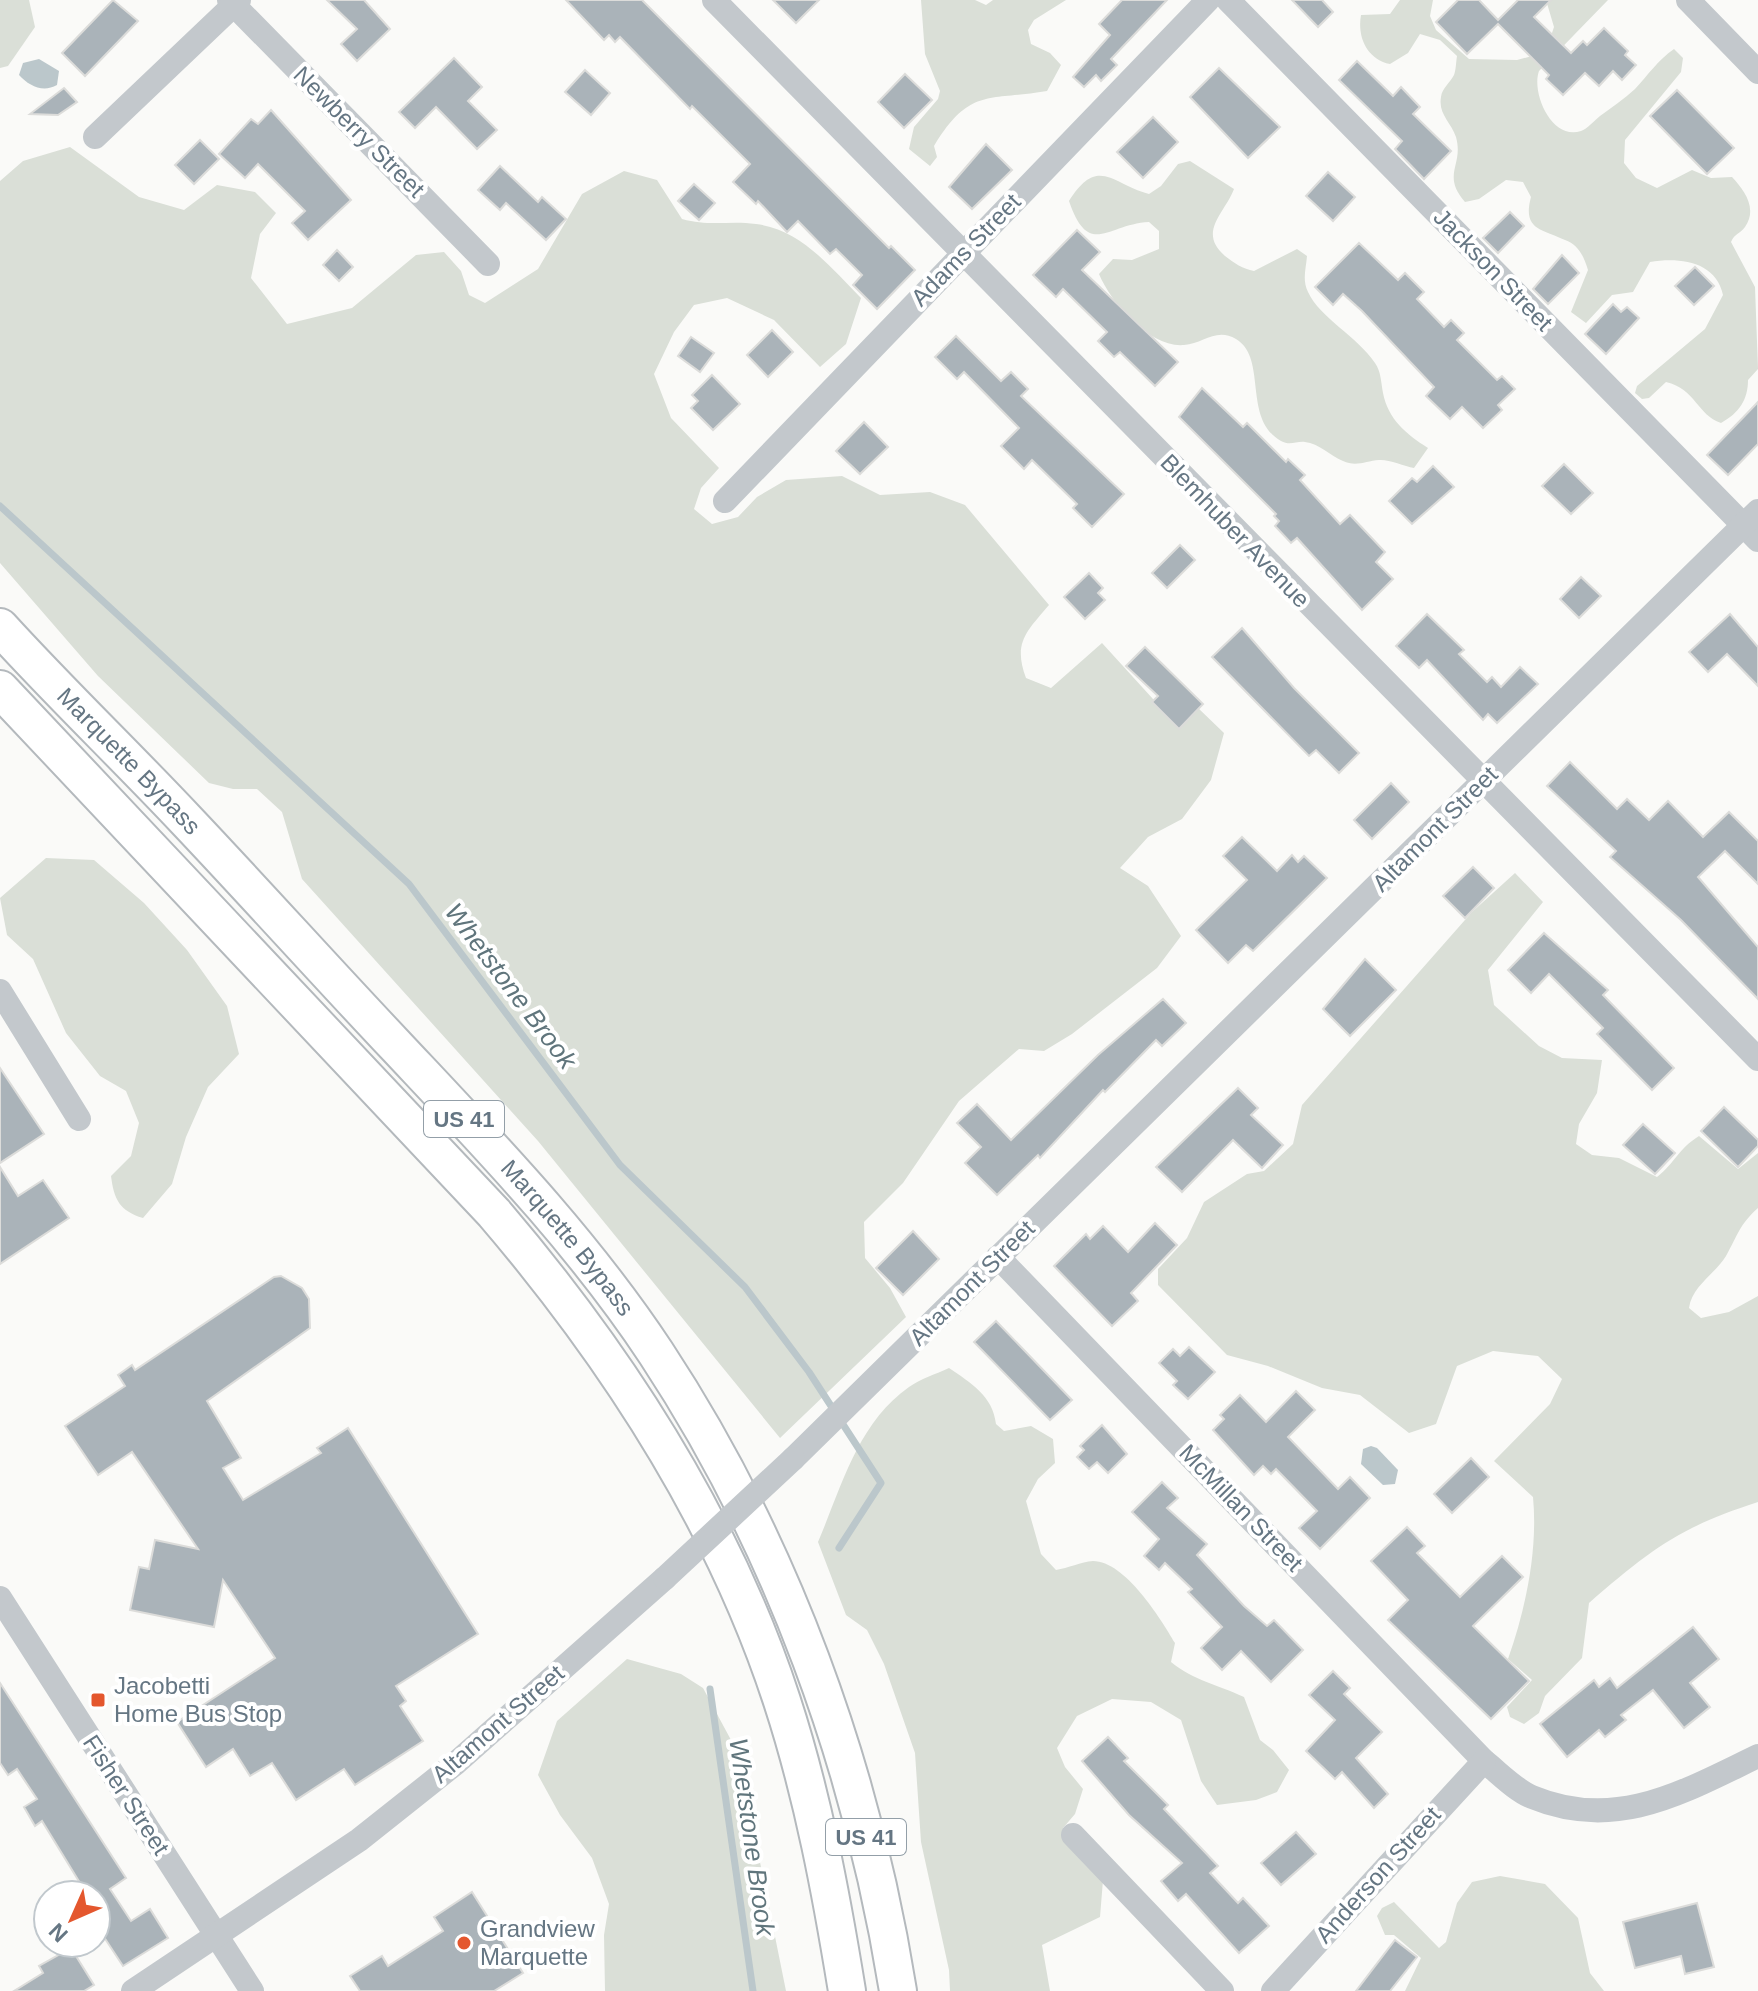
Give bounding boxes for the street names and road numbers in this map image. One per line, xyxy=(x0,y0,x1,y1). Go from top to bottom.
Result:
street label: Newberry Street xyxy=(289,61,430,203)
street label: Adams Street xyxy=(905,188,1026,311)
street label: Jackson Street xyxy=(1429,203,1558,336)
street label: Blemhuber Avenue xyxy=(1155,448,1315,613)
street label: Marquette Bypass xyxy=(52,682,206,840)
street label: Altamont Street xyxy=(1367,760,1503,897)
road number: US 41 xyxy=(424,1101,504,1137)
street label: Marquette Bypass xyxy=(496,1154,640,1321)
street label: Altamont Street xyxy=(904,1214,1040,1351)
street label: McMillan Street xyxy=(1174,1439,1309,1577)
street label: Altamont Street xyxy=(426,1659,569,1788)
street label: Fisher Street xyxy=(78,1730,175,1860)
street label: Anderson Street xyxy=(1310,1801,1446,1948)
road number: US 41 xyxy=(826,1819,906,1855)

